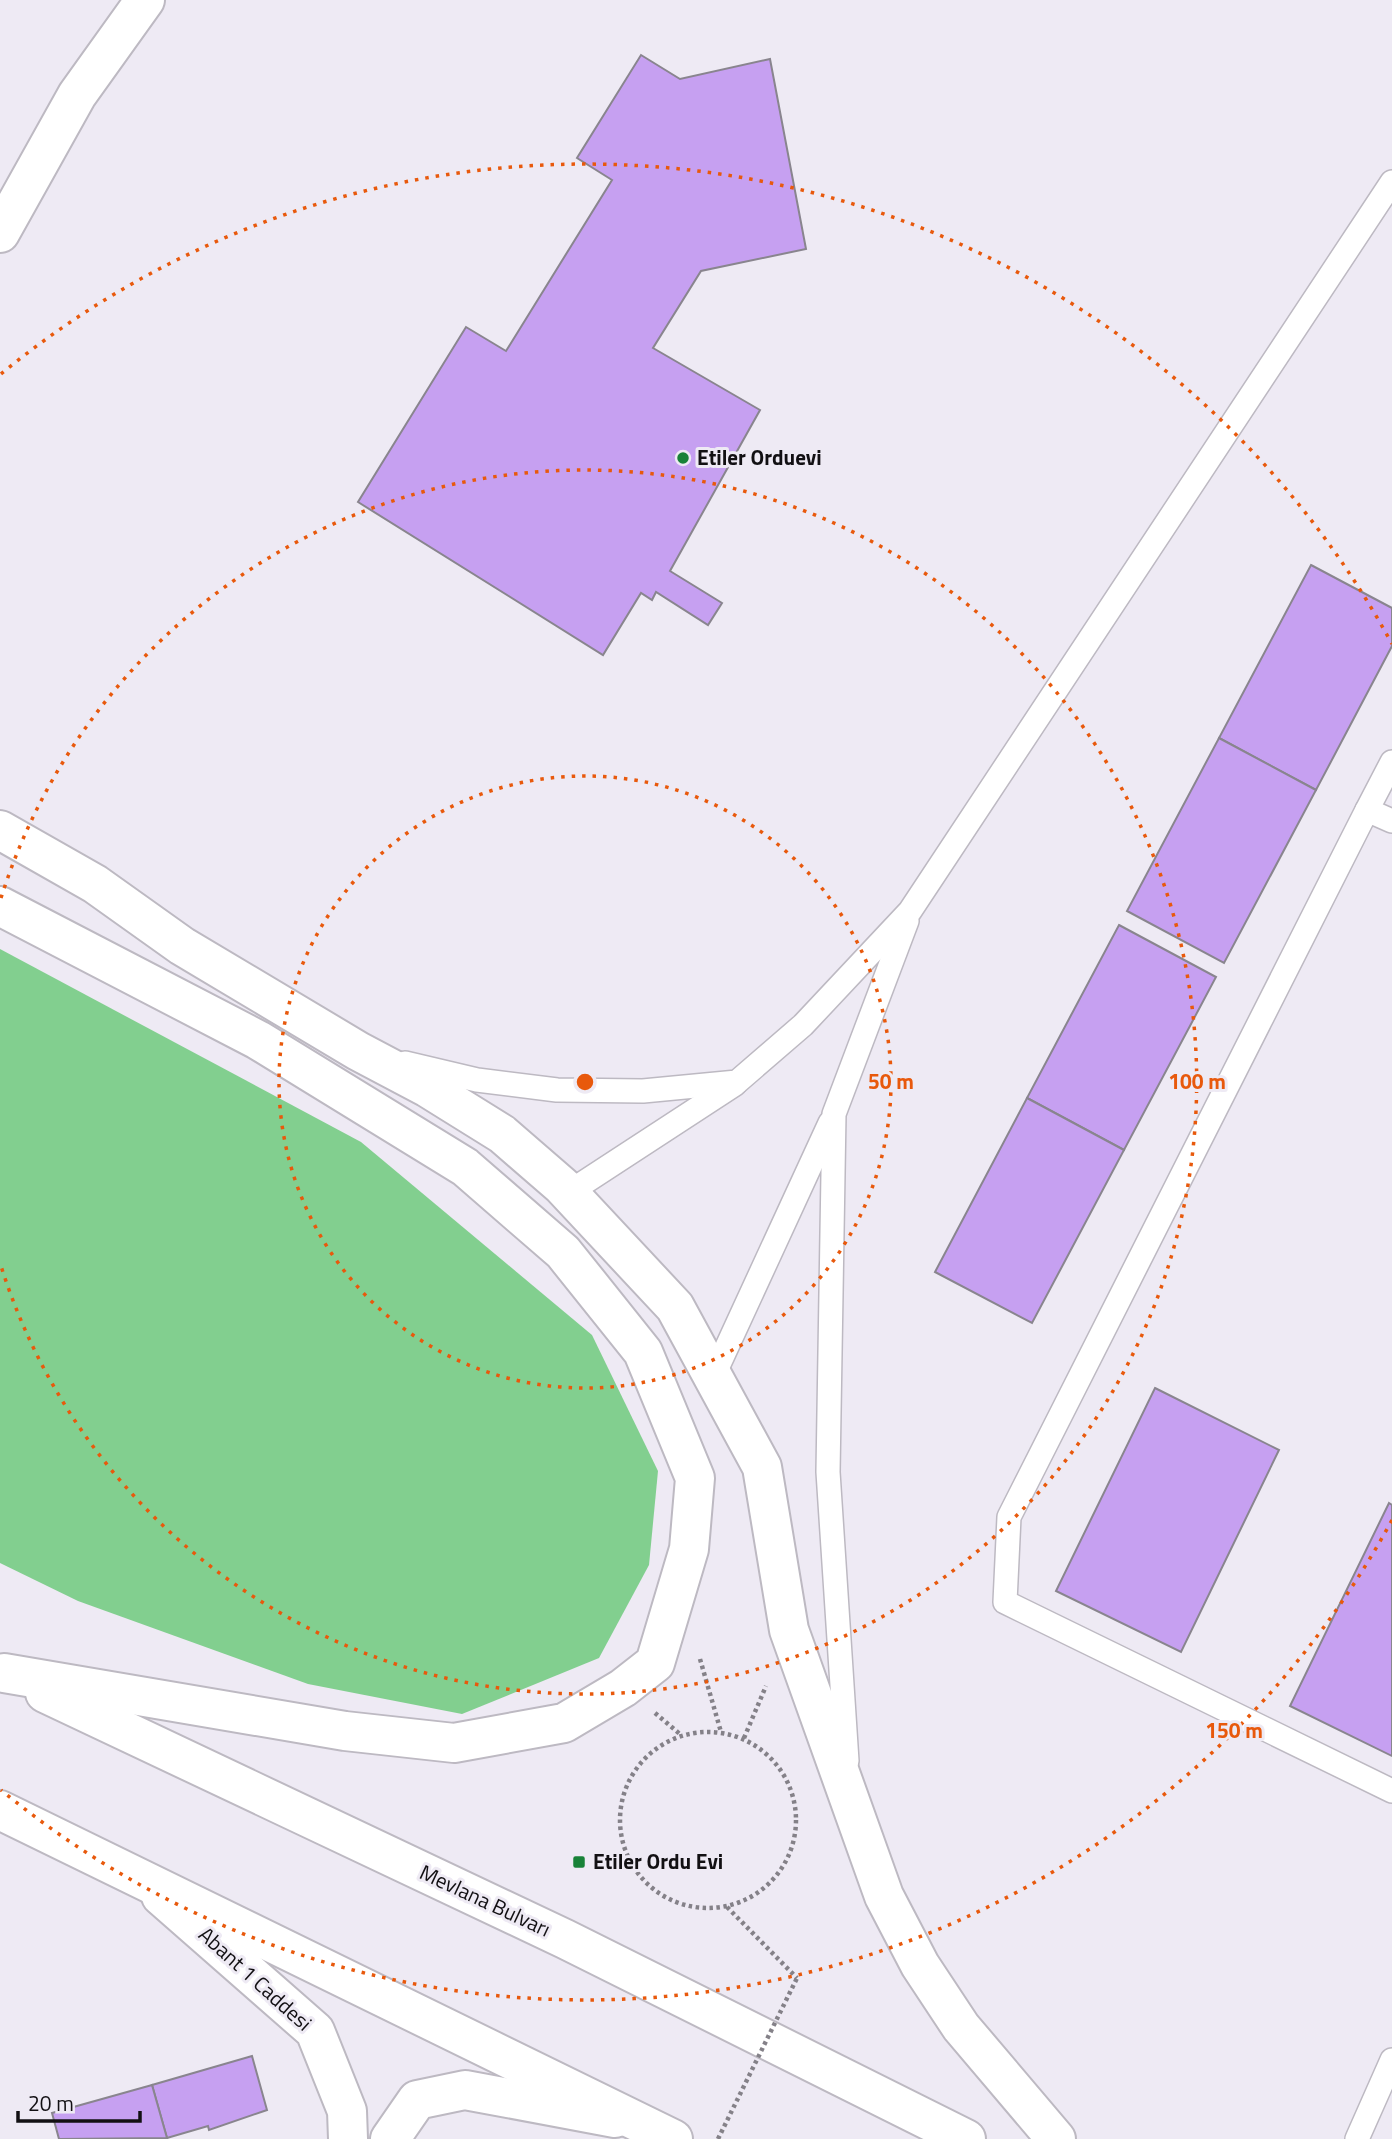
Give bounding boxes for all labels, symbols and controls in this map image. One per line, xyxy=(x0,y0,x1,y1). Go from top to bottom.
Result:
place label: Etiler Orduevi xyxy=(697,441,822,473)
marker: Etiler Orduevi xyxy=(675,450,691,466)
text: 50 m xyxy=(868,1065,914,1097)
text: 100 m xyxy=(1168,1065,1226,1097)
centre of rings xyxy=(573,1070,597,1094)
text: 150 m xyxy=(1205,1714,1263,1746)
place label: Etiler Ordu Evi xyxy=(593,1845,723,1877)
marker: Etiler Ordu Evi xyxy=(571,1854,587,1870)
street label: Mevlana Bulvarı xyxy=(415,1856,556,1944)
street label: Abant 1 Caddesi xyxy=(192,1919,319,2038)
scale bar xyxy=(18,2080,140,2124)
text: 20 m xyxy=(28,2087,74,2119)

